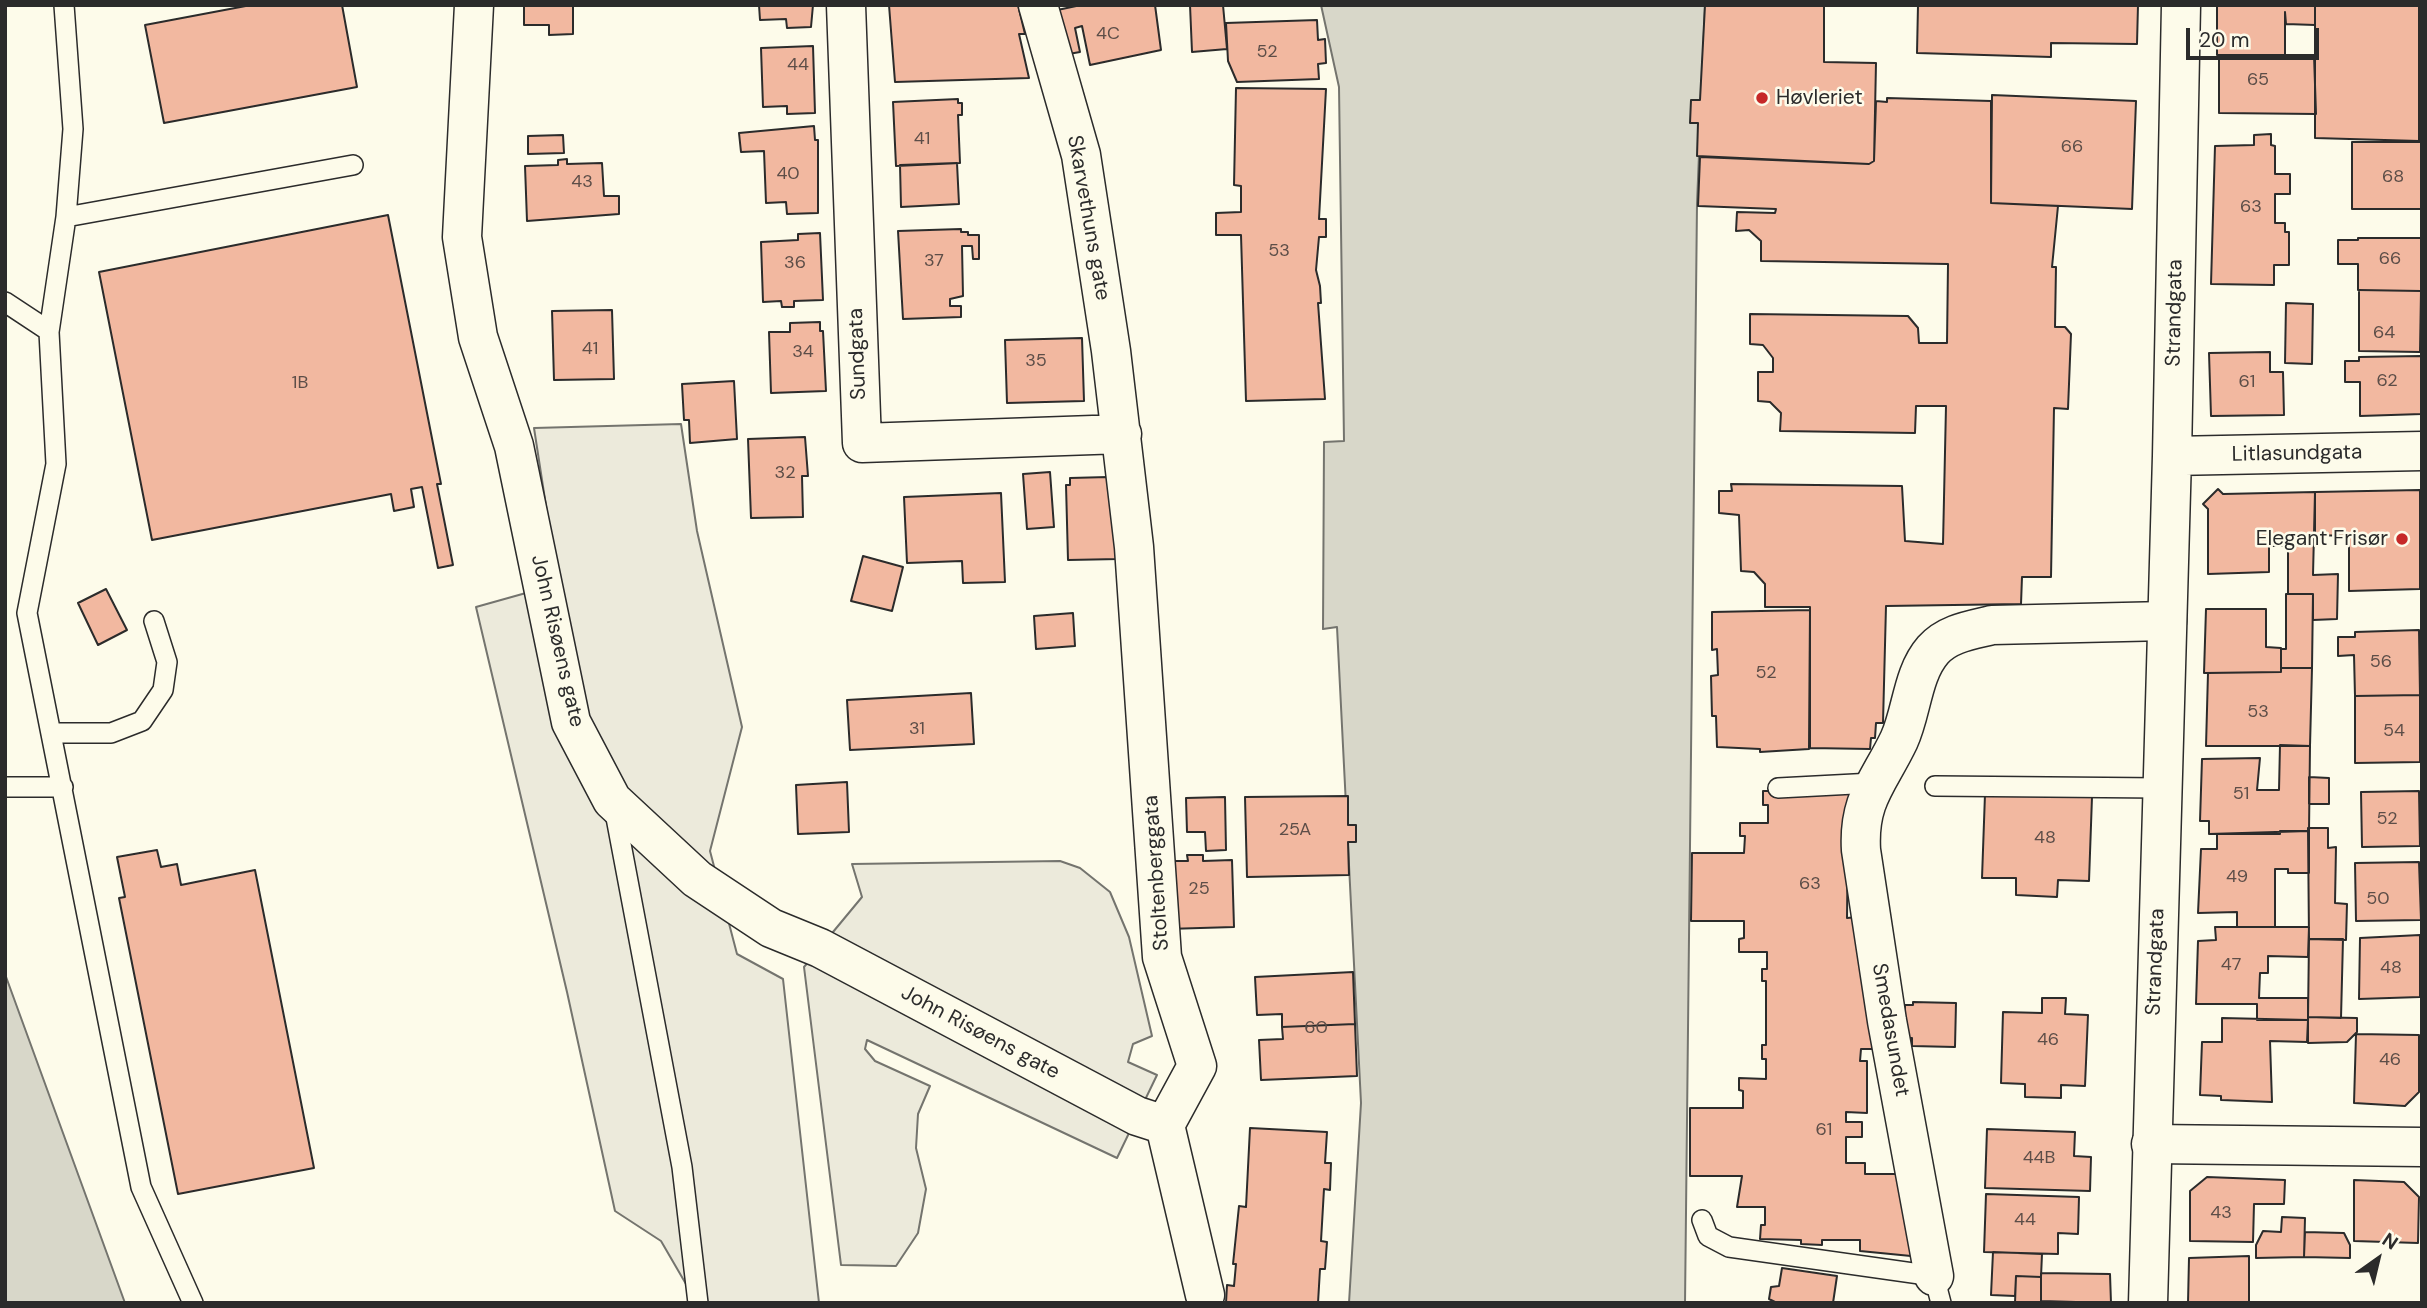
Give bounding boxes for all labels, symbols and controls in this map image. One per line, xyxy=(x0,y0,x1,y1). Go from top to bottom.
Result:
scale bar xyxy=(2189,14,2322,58)
house number: 4C xyxy=(1096,23,1120,45)
text: 20 m xyxy=(2199,26,2250,54)
house number: 52 xyxy=(1256,41,1278,63)
house number: 44 xyxy=(787,54,809,76)
house number: 65 xyxy=(2247,69,2269,91)
place label: Høvleriet xyxy=(1776,85,1863,111)
marker: Høvleriet xyxy=(1754,90,1770,106)
house number: 41 xyxy=(914,128,930,150)
street label: Skarvethuns gate xyxy=(1061,133,1115,303)
house number: 66 xyxy=(2061,136,2083,158)
house number: 40 xyxy=(776,163,800,185)
house number: 68 xyxy=(2382,166,2404,188)
house number: 43 xyxy=(571,171,593,193)
house number: 63 xyxy=(2240,196,2262,218)
house number: 53 xyxy=(1268,240,1290,262)
house number: 66 xyxy=(2379,248,2401,270)
house number: 37 xyxy=(924,250,944,272)
house number: 36 xyxy=(784,252,806,274)
street label: Strandgata xyxy=(2161,259,2189,367)
street label: Sundgata xyxy=(844,308,872,400)
house number: 64 xyxy=(2373,322,2395,344)
house number: 41 xyxy=(582,338,598,360)
house number: 34 xyxy=(792,341,814,363)
house number: 35 xyxy=(1025,350,1047,372)
house number: 62 xyxy=(2376,370,2398,392)
house number: 61 xyxy=(2239,371,2255,393)
house number: 1B xyxy=(292,372,308,394)
street label: Litlasundgata xyxy=(2231,440,2363,468)
house number: 32 xyxy=(774,462,796,484)
place label: Elegant Frisør xyxy=(2256,526,2388,552)
marker: Elegant Frisør xyxy=(2394,531,2410,547)
street label: John Risøens gate xyxy=(525,552,589,730)
house number: 56 xyxy=(2370,651,2392,673)
house number: 52 xyxy=(1755,662,1777,684)
house number: 53 xyxy=(2247,701,2269,723)
house number: 31 xyxy=(909,718,925,740)
house number: 54 xyxy=(2383,720,2405,742)
house number: 51 xyxy=(2233,783,2249,805)
street label: Stoltenberggata xyxy=(1139,794,1175,952)
house number: 52 xyxy=(2376,808,2398,830)
house number: 25A xyxy=(1279,819,1311,841)
house number: 48 xyxy=(2034,827,2056,849)
house number: 49 xyxy=(2226,866,2248,888)
house number: 63 xyxy=(1799,873,1821,895)
house number: 25 xyxy=(1188,878,1210,900)
house number: 50 xyxy=(2366,888,2390,910)
street label: Strandgata xyxy=(2142,908,2170,1016)
house number: 47 xyxy=(2221,954,2241,976)
house number: 48 xyxy=(2380,957,2402,979)
street label: Smedasundet xyxy=(1866,961,1914,1099)
street label: John Risøens gate xyxy=(896,981,1064,1085)
house number: 60 xyxy=(1304,1017,1328,1039)
house number: 46 xyxy=(2037,1029,2059,1051)
house number: 46 xyxy=(2379,1049,2401,1071)
house number: 61 xyxy=(1816,1119,1832,1141)
house number: 44B xyxy=(2023,1147,2055,1169)
house number: 43 xyxy=(2210,1202,2232,1224)
house number: 44 xyxy=(2014,1209,2036,1231)
north arrow xyxy=(2343,1224,2413,1294)
text: N xyxy=(2377,1227,2403,1255)

